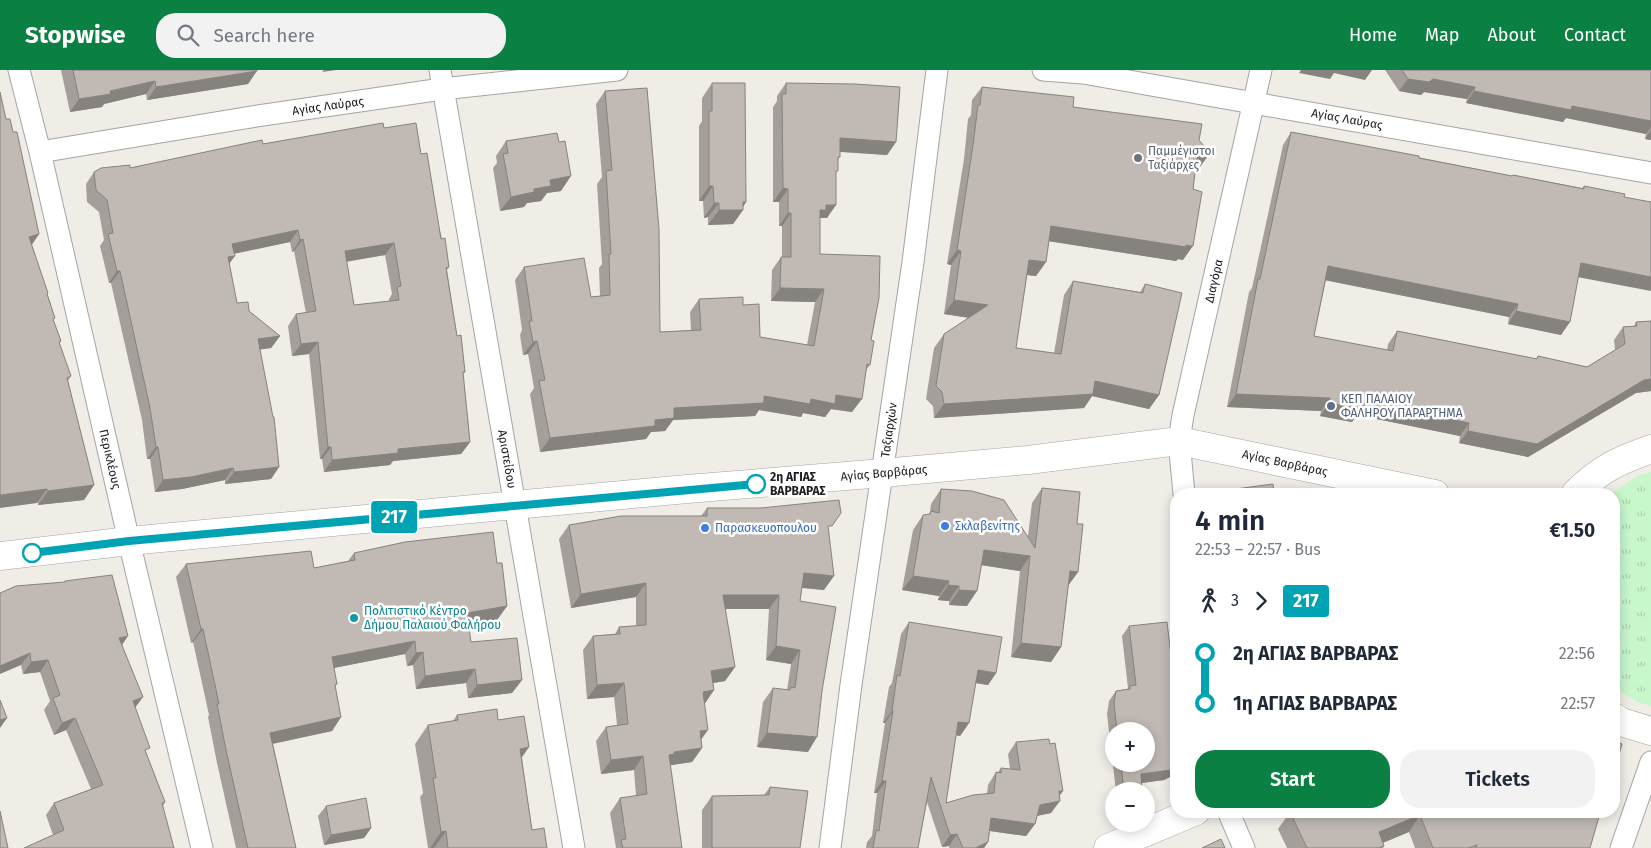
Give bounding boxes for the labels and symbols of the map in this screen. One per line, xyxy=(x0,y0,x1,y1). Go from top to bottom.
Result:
street label: Αγίας Λαύρας xyxy=(291,94,365,118)
street label: Αγίας Λαύρας xyxy=(1310,106,1384,132)
place label: Παμμέγιστοι Ταξιάρχες xyxy=(1148,144,1215,172)
marker: Παμμέγιστοι Ταξιάρχες xyxy=(1132,152,1144,164)
street label: Διαγόρα xyxy=(1202,258,1226,304)
place label: ΚΕΠ ΠΑΛΑΙΟΥ ΦΑΛΗΡΟΥ ΠΑΡΑΡΤΗΜΑ xyxy=(1341,392,1463,420)
marker: ΚΕΠ ΠΑΛΑΙΟΥ ΦΑΛΗΡΟΥ ΠΑΡΑΡΤΗΜΑ xyxy=(1325,400,1337,412)
street label: Ταξιαρχών xyxy=(878,401,900,458)
street label: Περικλέους xyxy=(96,428,124,491)
street label: Αριστείδου xyxy=(495,429,519,490)
street label: Αγίας Βαρβάρας xyxy=(1241,447,1329,479)
street label: Αγίας Βαρβάρας xyxy=(840,462,928,484)
place label: 2η ΑΓΙΑΣ ΒΑΡΒΑΡΑΣ xyxy=(770,470,826,498)
marker: 2η ΑΓΙΑΣ ΒΑΡΒΑΡΑΣ xyxy=(746,474,766,494)
line badge: 217 xyxy=(365,501,423,533)
place label: Σκλαβενίτης xyxy=(955,519,1020,533)
marker: Σκλαβενίτης xyxy=(939,520,951,532)
place label: Παρασκευοπουλου xyxy=(715,521,817,535)
marker: Παρασκευοπουλου xyxy=(699,522,711,534)
unlabelled marker xyxy=(22,543,42,563)
place label: Πολιτιστικό Κέντρο Δήμου Παλαιού Φαλήρου xyxy=(364,604,501,632)
marker: Πολιτιστικό Κέντρο Δήμου Παλαιού Φαλήρου xyxy=(348,612,360,624)

